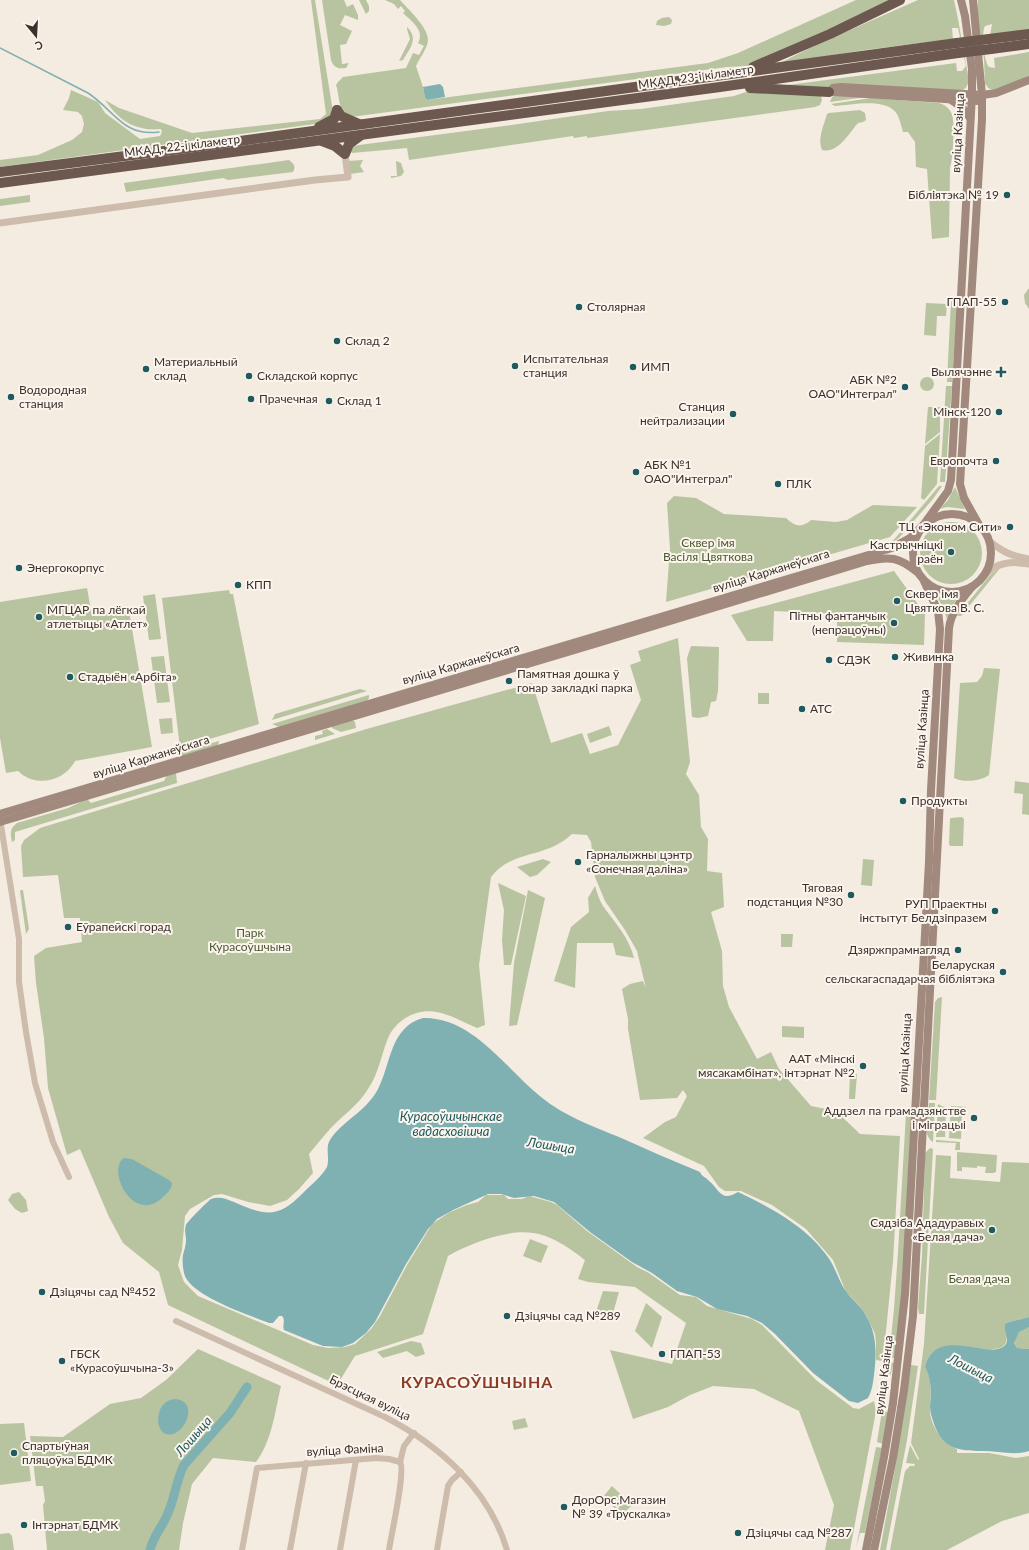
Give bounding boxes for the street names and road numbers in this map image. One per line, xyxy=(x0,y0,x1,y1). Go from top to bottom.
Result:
street label: МКАД, 23-і кіламетр xyxy=(637,61,755,92)
street label: вуліца Казінца xyxy=(948,93,967,173)
street label: МКАД, 22-і кіламетр xyxy=(123,131,241,160)
street label: вуліца Каржанеўскага xyxy=(711,546,831,595)
street label: вуліца Каржанеўскага xyxy=(401,640,521,687)
street label: вуліца Казінца xyxy=(911,689,932,769)
street label: вуліца Каржанеўскага xyxy=(91,732,211,781)
street label: вуліца Казінца xyxy=(895,1013,914,1093)
street label: вуліца Казінца xyxy=(871,1334,896,1415)
street label: Брэсцкая вуліца xyxy=(327,1371,413,1424)
street label: вуліца Фаміна xyxy=(306,1440,384,1459)

